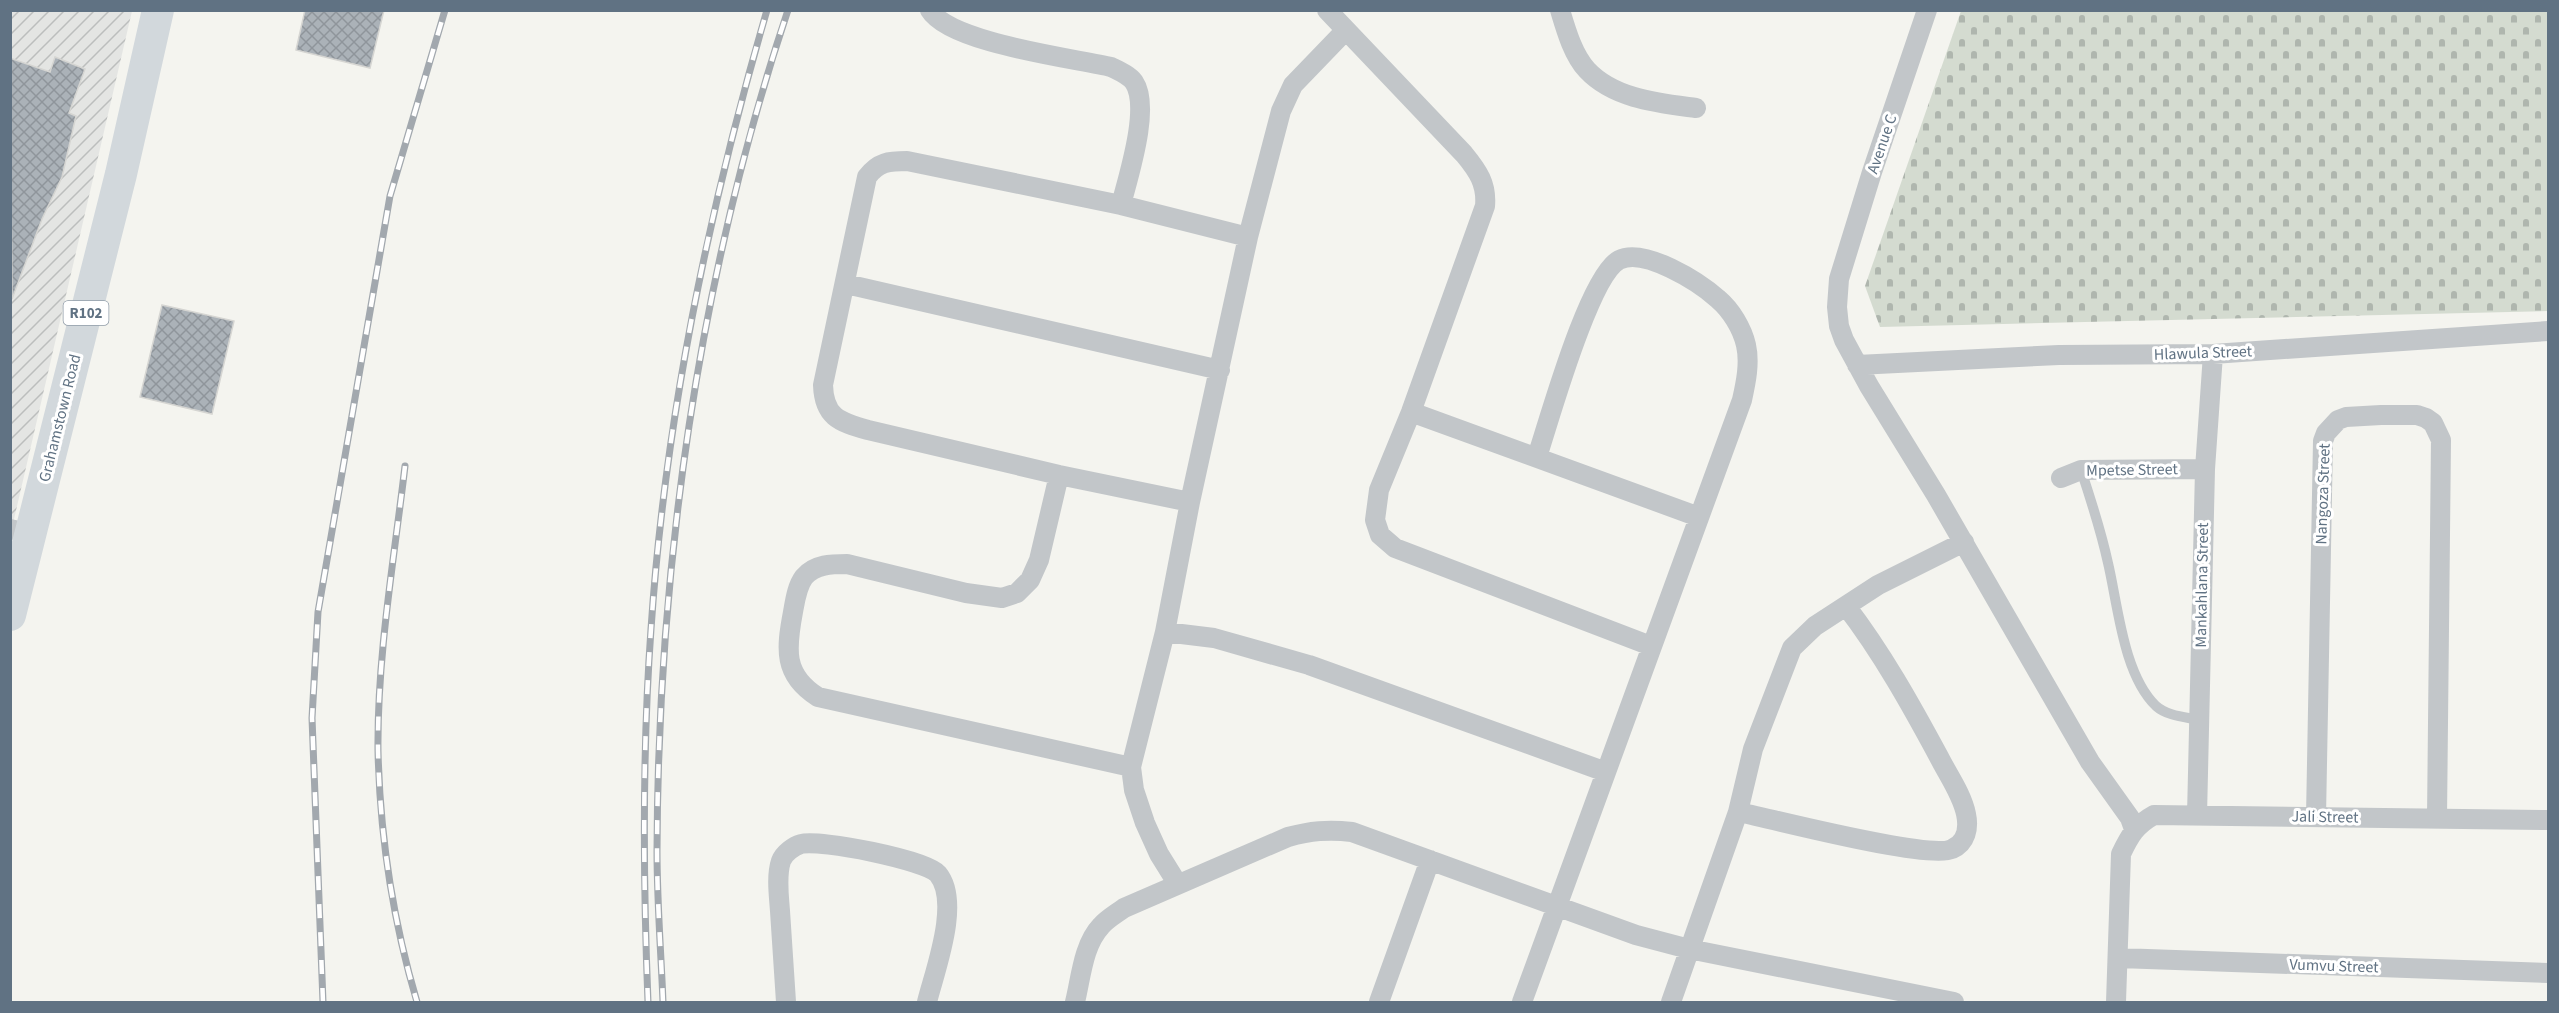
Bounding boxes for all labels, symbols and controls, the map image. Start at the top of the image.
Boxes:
street label: Avenue C [1862,111,1902,177]
road number: R102 [64,301,109,325]
street label: Hlawula Street [2154,340,2253,366]
street label: Grahamstown Road [33,352,87,484]
street label: Nangoza Street [2310,442,2336,545]
street label: Mpetse Street [2086,458,2179,482]
street label: Mankahlana Street [2190,522,2214,648]
street label: Jali Street [2291,805,2359,829]
street label: Vumvu Street [2289,953,2380,979]

